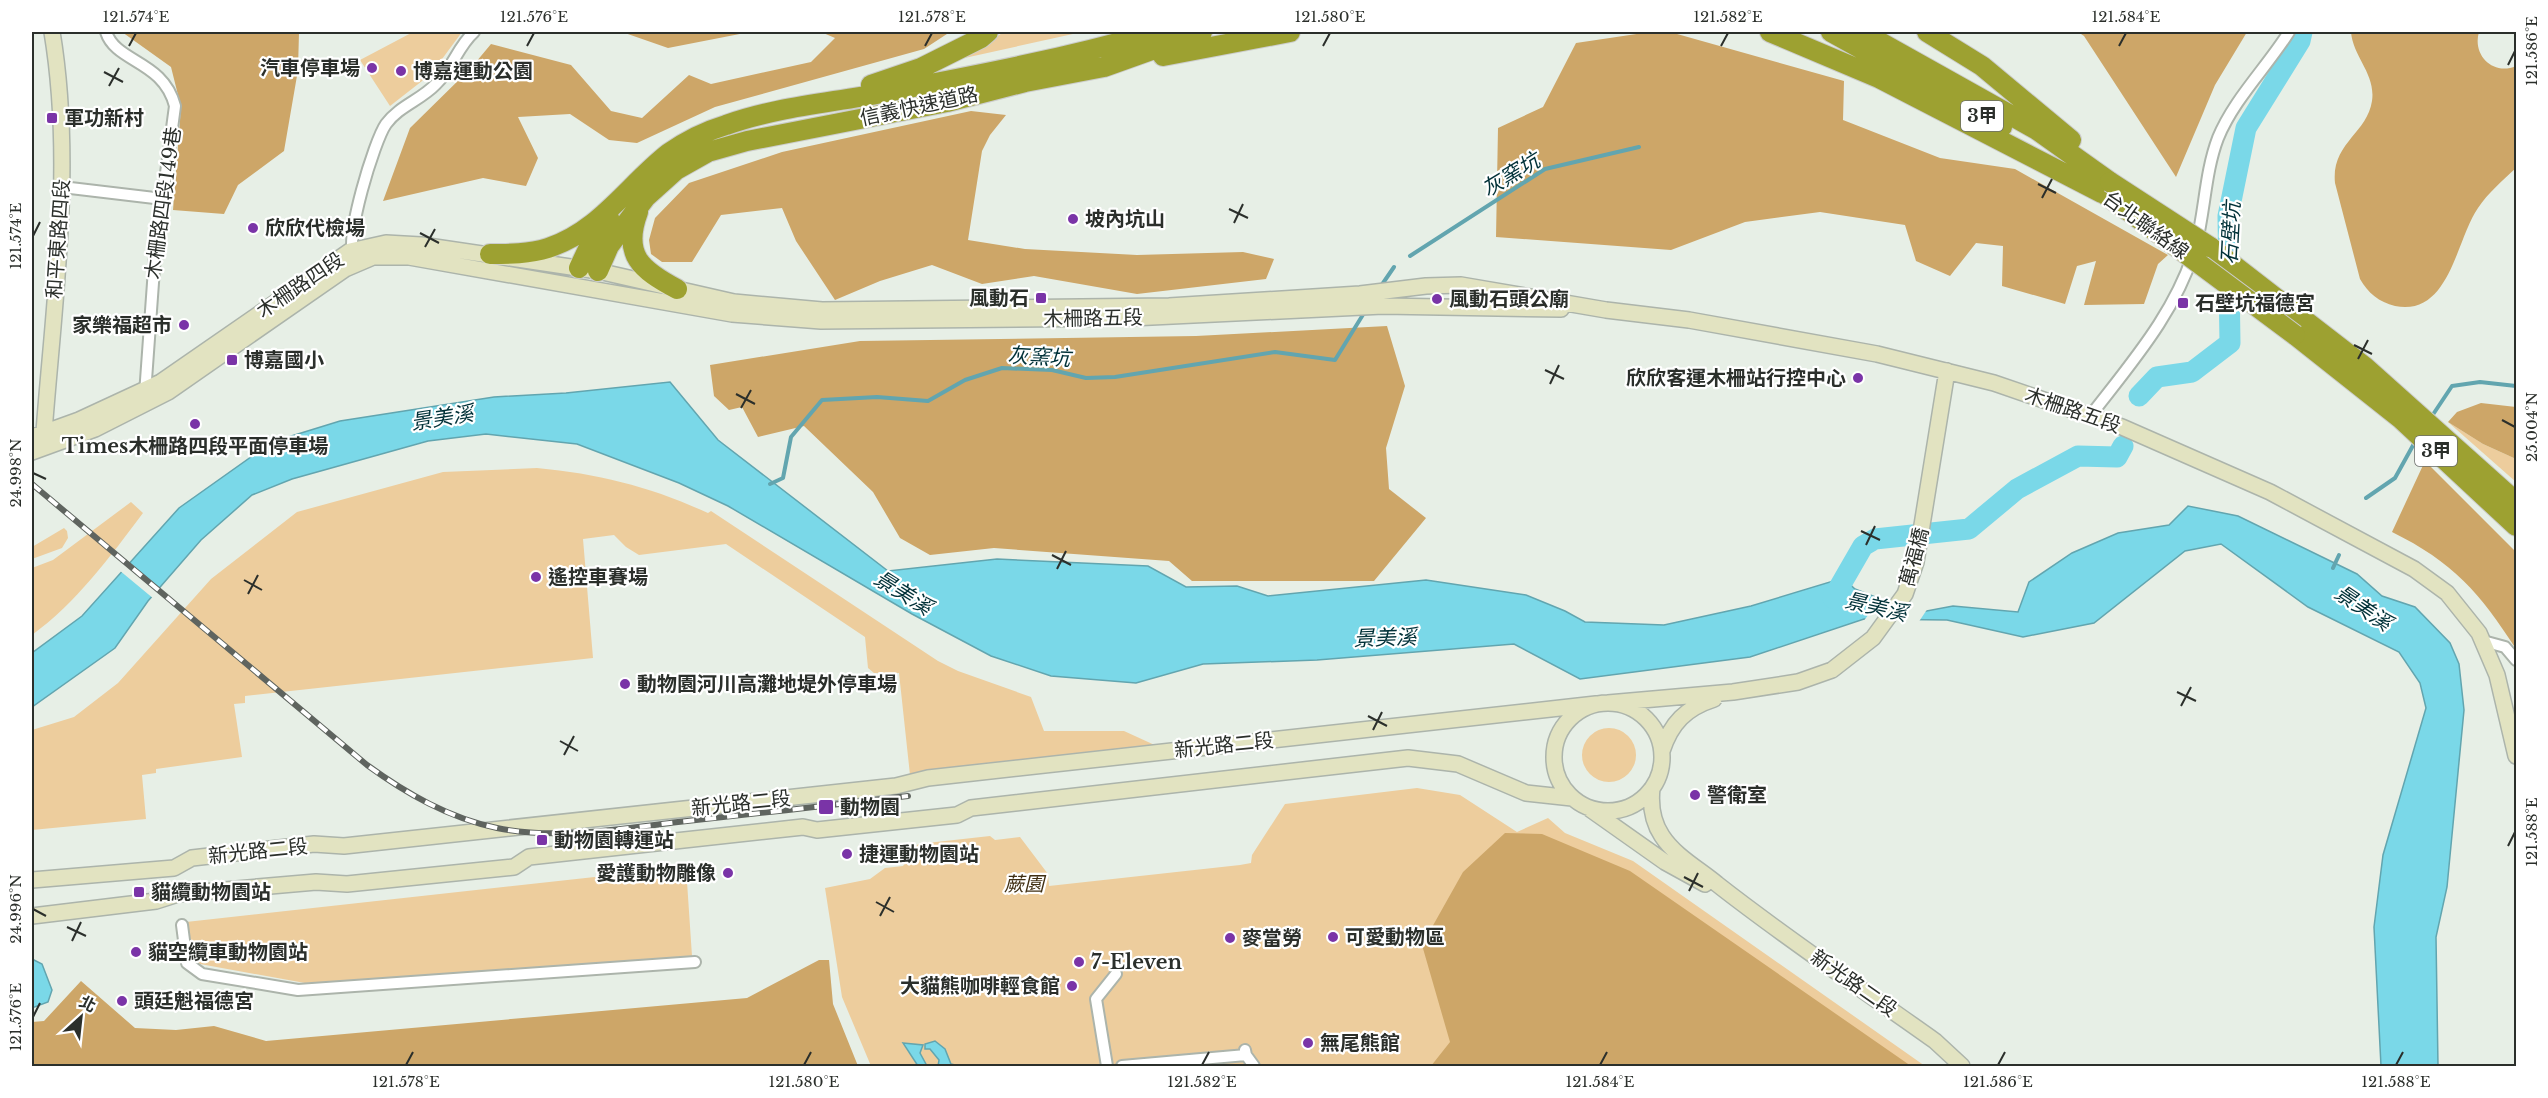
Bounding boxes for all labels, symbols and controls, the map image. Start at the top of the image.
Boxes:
text: 121.574°E [103,7,170,26]
text: 121.576°E [500,7,568,26]
text: 121.578°E [898,7,966,26]
text: 121.580°E [1295,7,1366,26]
text: 121.582°E [1693,7,1763,26]
text: 121.584°E [2092,7,2161,26]
text: 121.586°E [2522,16,2541,86]
place label: 汽車停車場 [260,56,360,80]
place label: 博嘉運動公園 [413,59,533,83]
marker: 汽車停車場 [365,61,379,75]
marker: 博嘉運動公園 [394,64,408,78]
street label: 信義快速道路 [858,82,980,130]
road number: 3甲 [1961,101,2003,131]
place label: 軍功新村 [64,106,144,130]
marker: 軍功新村 [45,111,59,125]
street label: 木柵路四段149巷 [140,125,186,281]
water label: 灰窯坑 [1477,146,1547,202]
street label: 和平東路四段 [42,178,74,300]
street label: 台北聯絡線 [2098,186,2194,264]
water label: 石壁坑 [2216,198,2246,265]
text: 121.574°E [6,202,25,269]
place label: 坡內坑山 [1085,207,1165,231]
marker: 坡內坑山 [1066,212,1080,226]
place label: 欣欣代檢場 [265,216,365,240]
marker: 欣欣代檢場 [246,221,260,235]
street label: 木柵路四段 [252,247,348,323]
place label: 風動石 [969,286,1029,310]
place label: 風動石頭公廟 [1449,287,1569,311]
marker: 風動石 [1034,291,1048,305]
place label: 石壁坑福德宮 [2195,291,2315,315]
marker: 風動石頭公廟 [1430,292,1444,306]
marker: 石壁坑福德宮 [2176,296,2190,310]
street label: 木柵路五段 [1043,305,1143,331]
place label: 家樂福超市 [72,313,172,337]
marker: 家樂福超市 [177,318,191,332]
water label: 灰窯坑 [1007,342,1074,372]
place label: 博嘉國小 [244,348,324,372]
marker: 博嘉國小 [225,353,239,367]
place label: 欣欣客運木柵站行控中心 [1626,366,1846,390]
marker: 欣欣客運木柵站行控中心 [1851,371,1865,385]
street label: 木柵路五段 [2022,382,2124,438]
text: 25.004°N [2522,392,2541,462]
water label: 景美溪 [409,400,478,436]
marker: Times木柵路四段平面停車場 [188,417,202,431]
place label: Times木柵路四段平面停車場 [62,434,328,458]
road number: 3甲 [2415,436,2457,466]
text: 24.998°N [6,438,25,508]
street label: 萬福橋 [1895,525,1933,589]
place label: 遙控車賽場 [548,565,648,589]
water label: 景美溪 [869,565,939,622]
marker: 遙控車賽場 [529,570,543,584]
water label: 景美溪 [2330,580,2399,638]
water label: 景美溪 [1842,587,1913,627]
water label: 景美溪 [1353,624,1420,652]
place label: 動物園河川高灘地堤外停車場 [637,672,897,696]
marker: 動物園河川高灘地堤外停車場 [618,677,632,691]
street label: 新光路二段 [1173,728,1275,762]
place label: 警衛室 [1707,783,1767,807]
street label: 新光路二段 [690,786,792,820]
marker: 警衛室 [1688,788,1702,802]
place label: 動物園 [840,795,900,819]
text: 121.588°E [2522,797,2541,867]
marker: 動物園 [817,798,835,816]
place label: 動物園轉運站 [554,828,674,852]
marker: 動物園轉運站 [535,833,549,847]
street label: 新光路二段 [207,834,309,868]
place label: 捷運動物園站 [859,842,979,866]
marker: 捷運動物園站 [840,847,854,861]
place label: 愛護動物雕像 [596,861,716,885]
marker: 愛護動物雕像 [721,866,735,880]
park label: 蕨園 [1004,872,1047,896]
text: 24.996°N [6,874,25,944]
place label: 貓纜動物園站 [151,880,271,904]
marker: 貓纜動物園站 [132,885,146,899]
place label: 可愛動物區 [1345,925,1445,949]
place label: 麥當勞 [1242,926,1302,950]
marker: 可愛動物區 [1326,930,1340,944]
marker: 麥當勞 [1223,931,1237,945]
place label: 貓空纜車動物園站 [148,940,308,964]
street label: 新光路二段 [1806,944,1902,1022]
marker: 貓空纜車動物園站 [129,945,143,959]
place label: 7-Eleven [1091,950,1182,974]
marker: 7-Eleven [1072,955,1086,969]
place label: 大貓熊咖啡輕食館 [900,974,1060,998]
marker: 大貓熊咖啡輕食館 [1065,979,1079,993]
text: 121.576°E [6,983,25,1051]
north arrow [51,987,111,1047]
place label: 頭廷魁福德宮 [134,989,254,1013]
text: 北 [76,991,99,1016]
marker: 頭廷魁福德宮 [115,994,129,1008]
place label: 無尾熊館 [1320,1031,1400,1055]
marker: 無尾熊館 [1301,1036,1315,1050]
text: 121.578°E [372,1072,440,1091]
text: 121.580°E [769,1072,840,1091]
text: 121.582°E [1167,1072,1237,1091]
text: 121.584°E [1566,1072,1635,1091]
text: 121.586°E [1963,1072,2033,1091]
text: 121.588°E [2361,1072,2431,1091]

